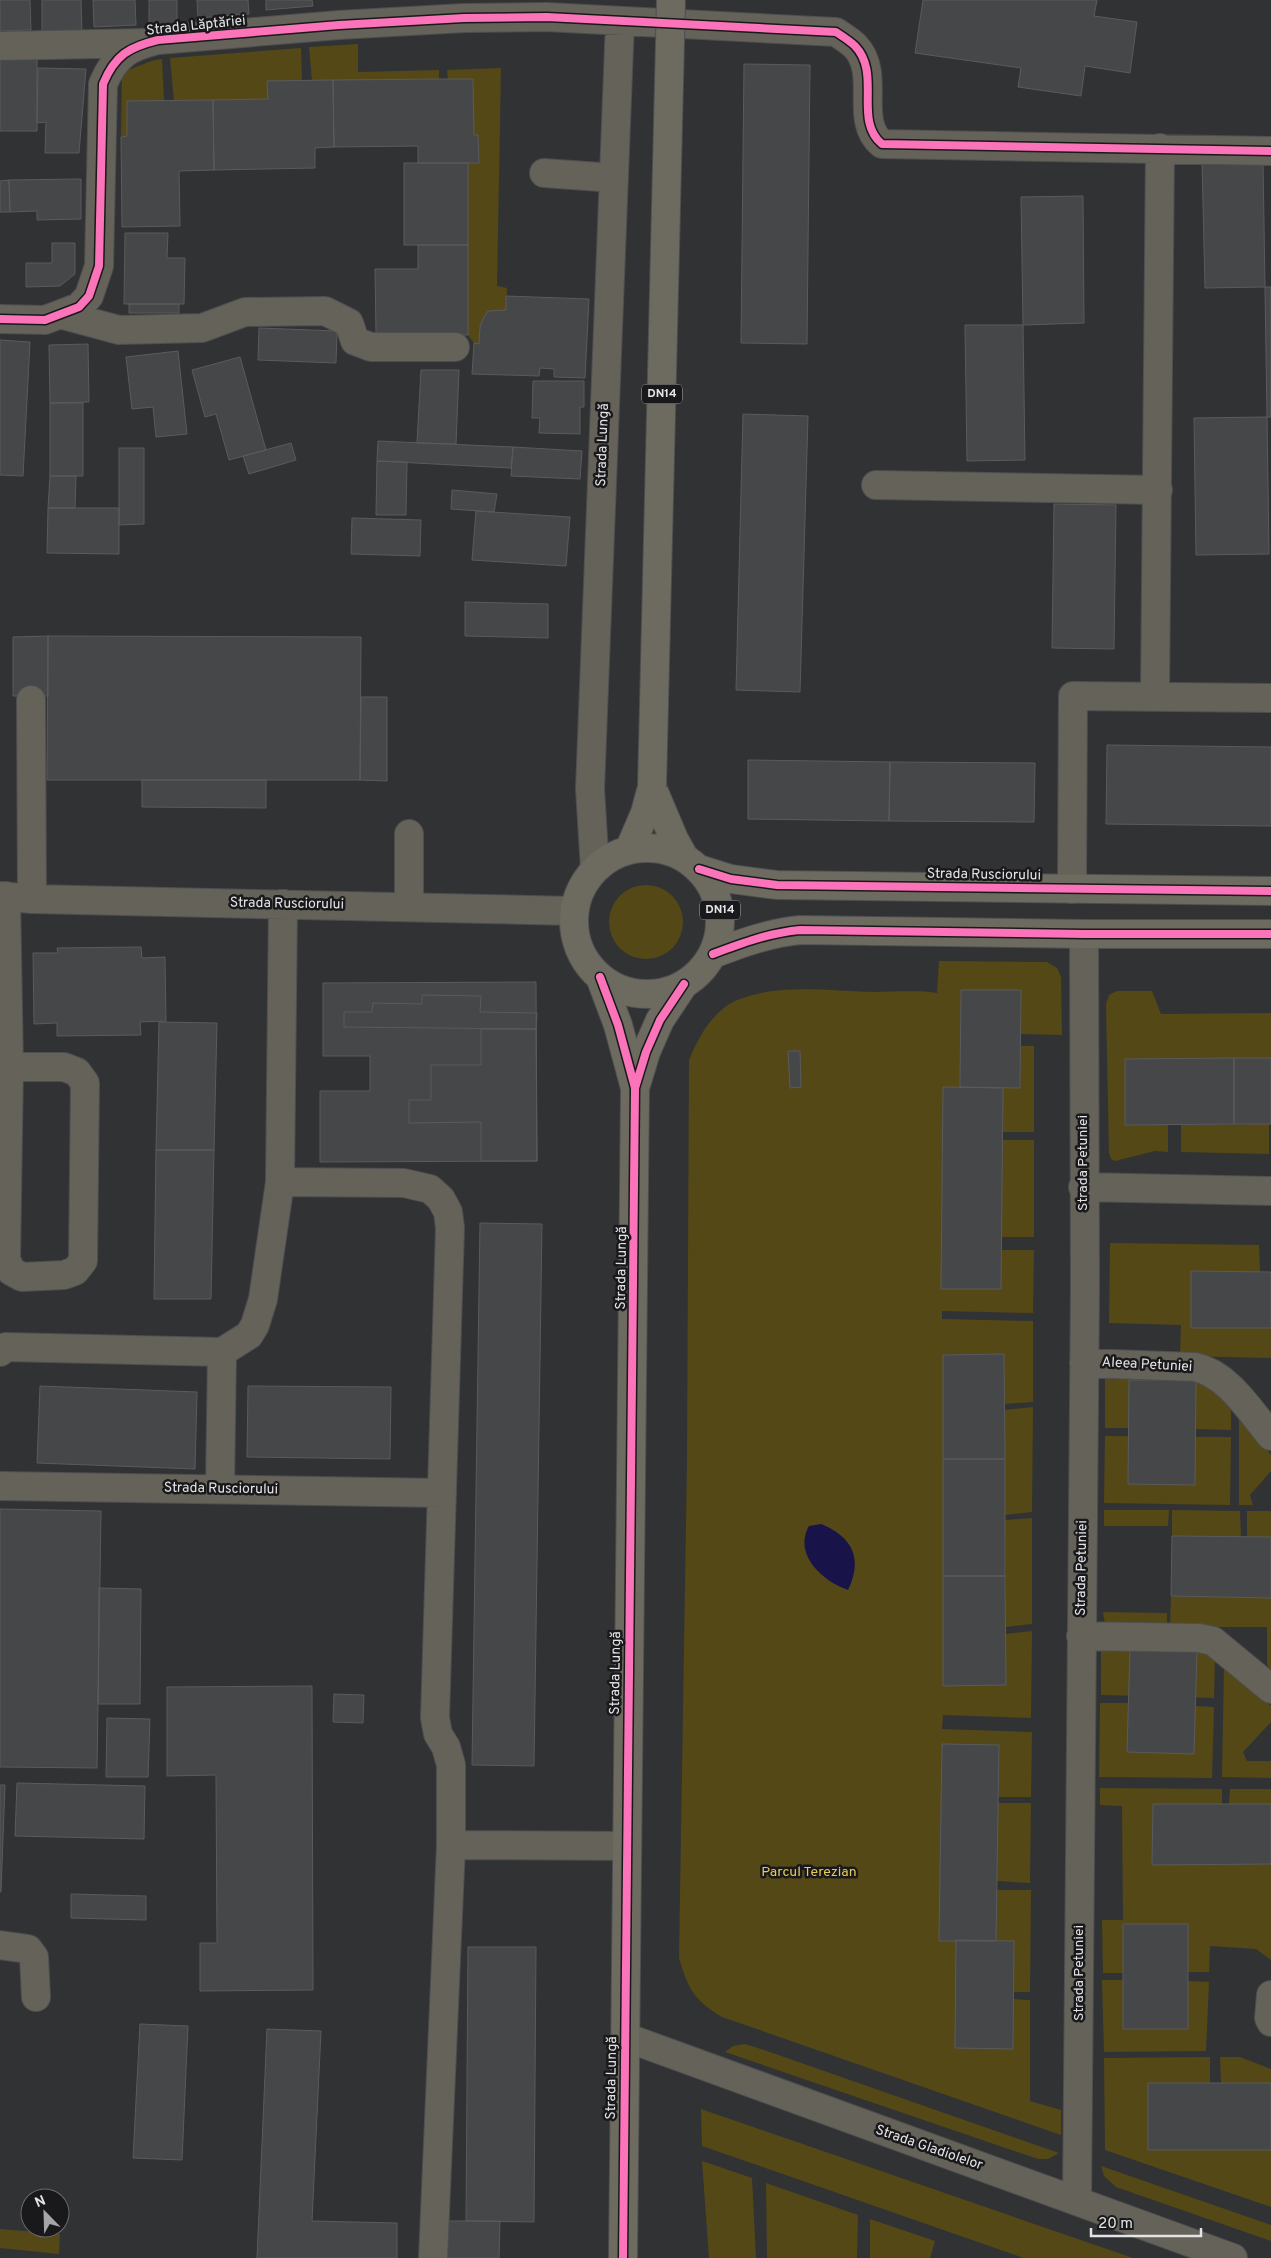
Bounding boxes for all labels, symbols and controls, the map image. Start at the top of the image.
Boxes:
street label: Strada Lăptăriei [146,12,246,40]
road number: DN14 [642,384,682,404]
street label: Strada Lungă [593,403,613,487]
street label: Strada Rusciorului [927,866,1041,884]
street label: Strada Rusciorului [230,895,344,913]
road number: DN14 [700,900,740,920]
street label: Strada Petuniei [1075,1115,1092,1211]
street label: Strada Lungă [613,1226,631,1310]
street label: Aleea Petuniei [1101,1354,1193,1376]
street label: Strada Rusciorului [164,1480,278,1498]
street label: Strada Petuniei [1073,1520,1091,1616]
street label: Strada Lungă [607,1631,625,1715]
park label: Parcul Terezian [761,1864,857,1881]
street label: Strada Petuniei [1071,1925,1088,2021]
street label: Strada Lungă [603,2036,621,2120]
street label: Strada Gladiolelor [873,2122,985,2175]
north arrow [20,2188,70,2238]
text: N [33,2193,48,2212]
scale bar [1091,2206,1201,2238]
text: 20 m [1098,2215,1133,2234]

